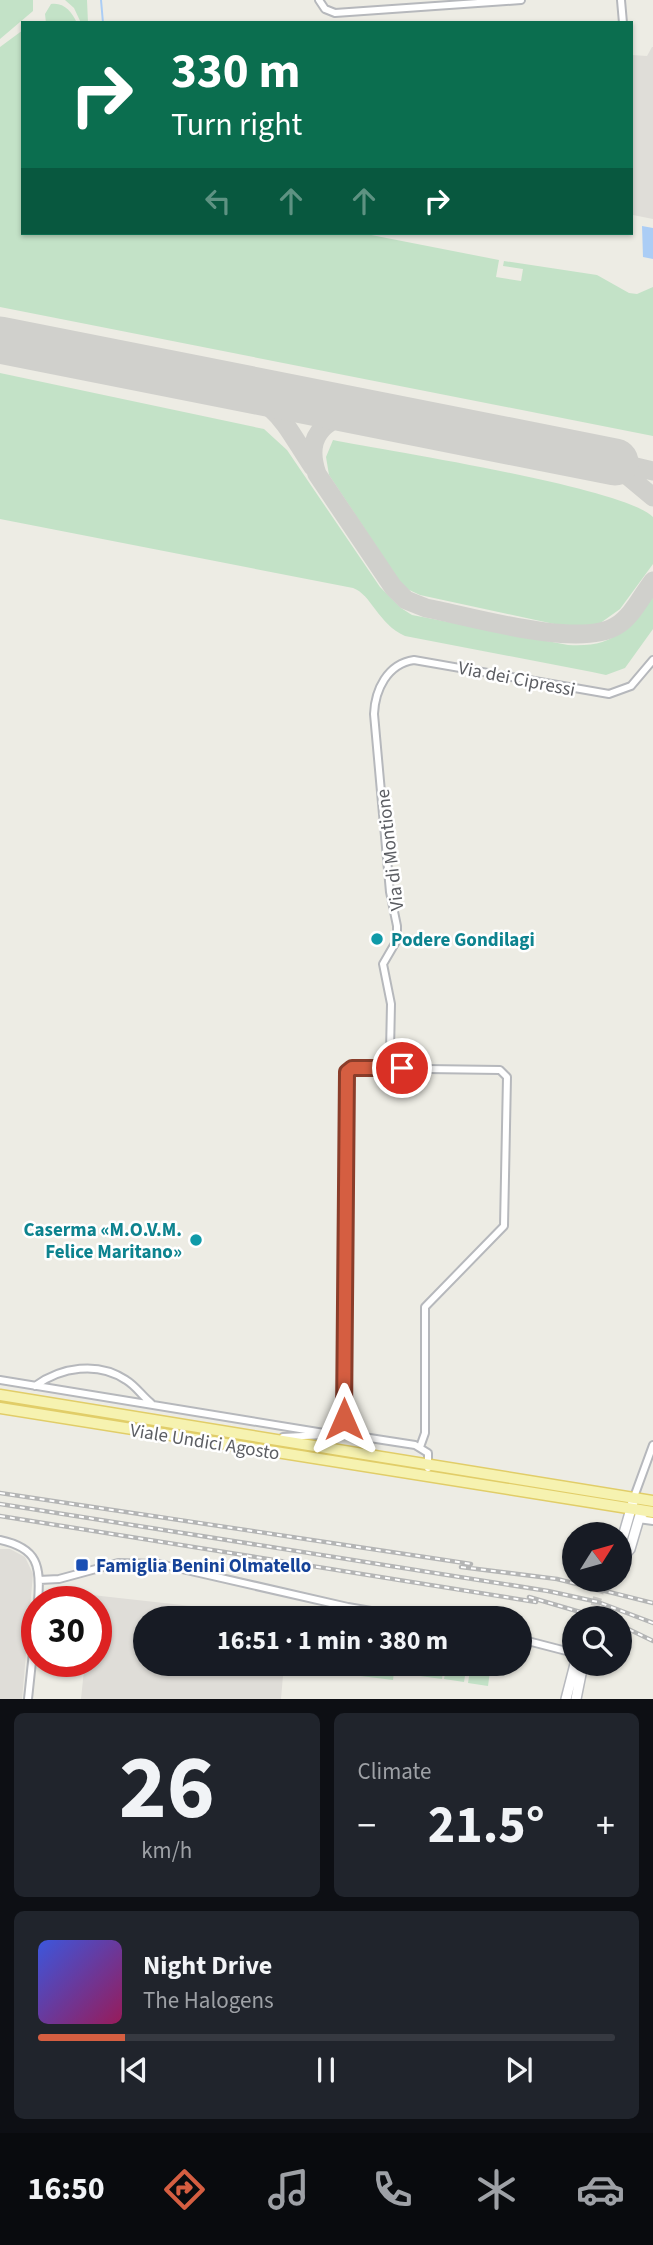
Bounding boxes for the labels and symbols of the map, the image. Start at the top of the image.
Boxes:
street label: Via dei Cipressi [456,655,578,704]
street label: Via di Montione [370,787,411,912]
place label: Podere Gondilagi [391,927,535,954]
marker: Podere Gondilagi [369,931,385,947]
pin [372,1038,432,1098]
place label: Caserma «M.O.V.M. Felice Maritano» [23,1217,182,1266]
marker: Caserma «M.O.V.M. Felice Maritano» [188,1232,204,1248]
position arrow [307,1382,381,1456]
street label: Viale Undici Agosto [128,1417,281,1468]
north arrow [562,1522,632,1592]
place label: Famiglia Benini Olmatello [96,1553,311,1580]
marker: Famiglia Benini Olmatello [74,1557,90,1573]
speed limit sign: 30 [21,1586,112,1677]

